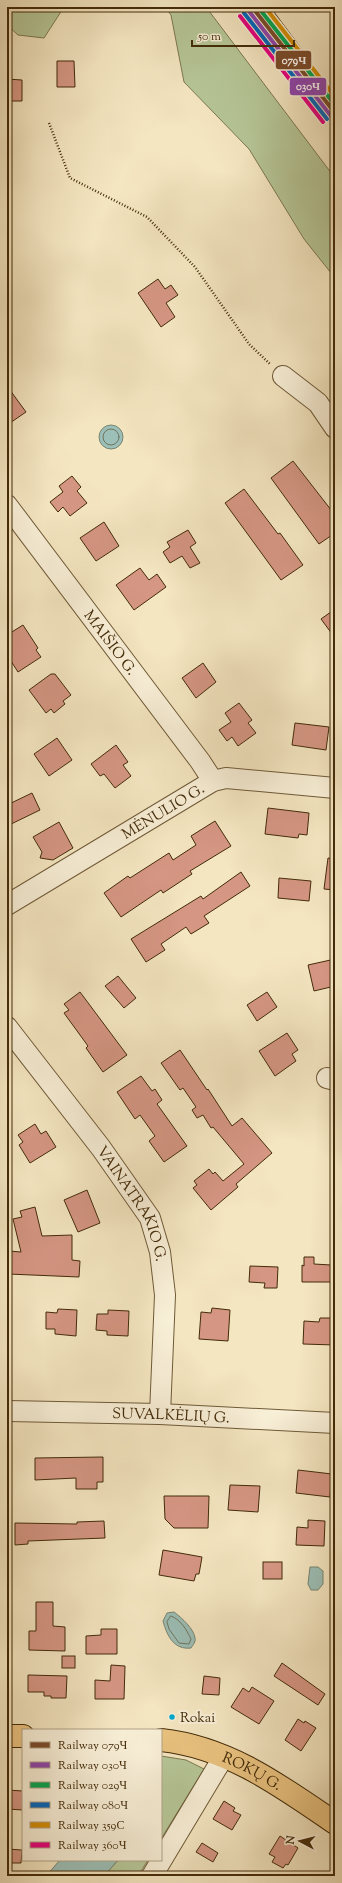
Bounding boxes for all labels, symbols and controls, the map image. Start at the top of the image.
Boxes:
scale bar [192,22,294,48]
text: 50 m [197,28,221,46]
line badge: 079Ч [275,50,312,70]
text: 079Ч [282,53,306,69]
line badge: 030Ч [289,77,327,96]
text: 030Ч [296,79,320,95]
street label: MAIŠIO G. [78,606,141,680]
street label: MĖNULIO G. [118,779,209,845]
street label: VAINATRAKIO G. [91,1142,170,1263]
street label: SUVALKĖLIŲ G. [112,1404,230,1430]
place label: Rokai [180,1709,215,1729]
marker: Rokai [167,1712,177,1722]
legend [22,1729,162,1861]
text: Railway 079Ч [58,1737,128,1755]
street label: ROKŲ G. [218,1748,285,1797]
text: Railway 030Ч [58,1757,127,1775]
text: Railway 029Ч [58,1777,127,1795]
text: Railway 080Ч [58,1797,128,1815]
text: Railway 359С [58,1817,124,1835]
north arrow [280,1821,320,1861]
text: N [282,1834,300,1846]
text: Railway 360Ч [58,1837,127,1855]

